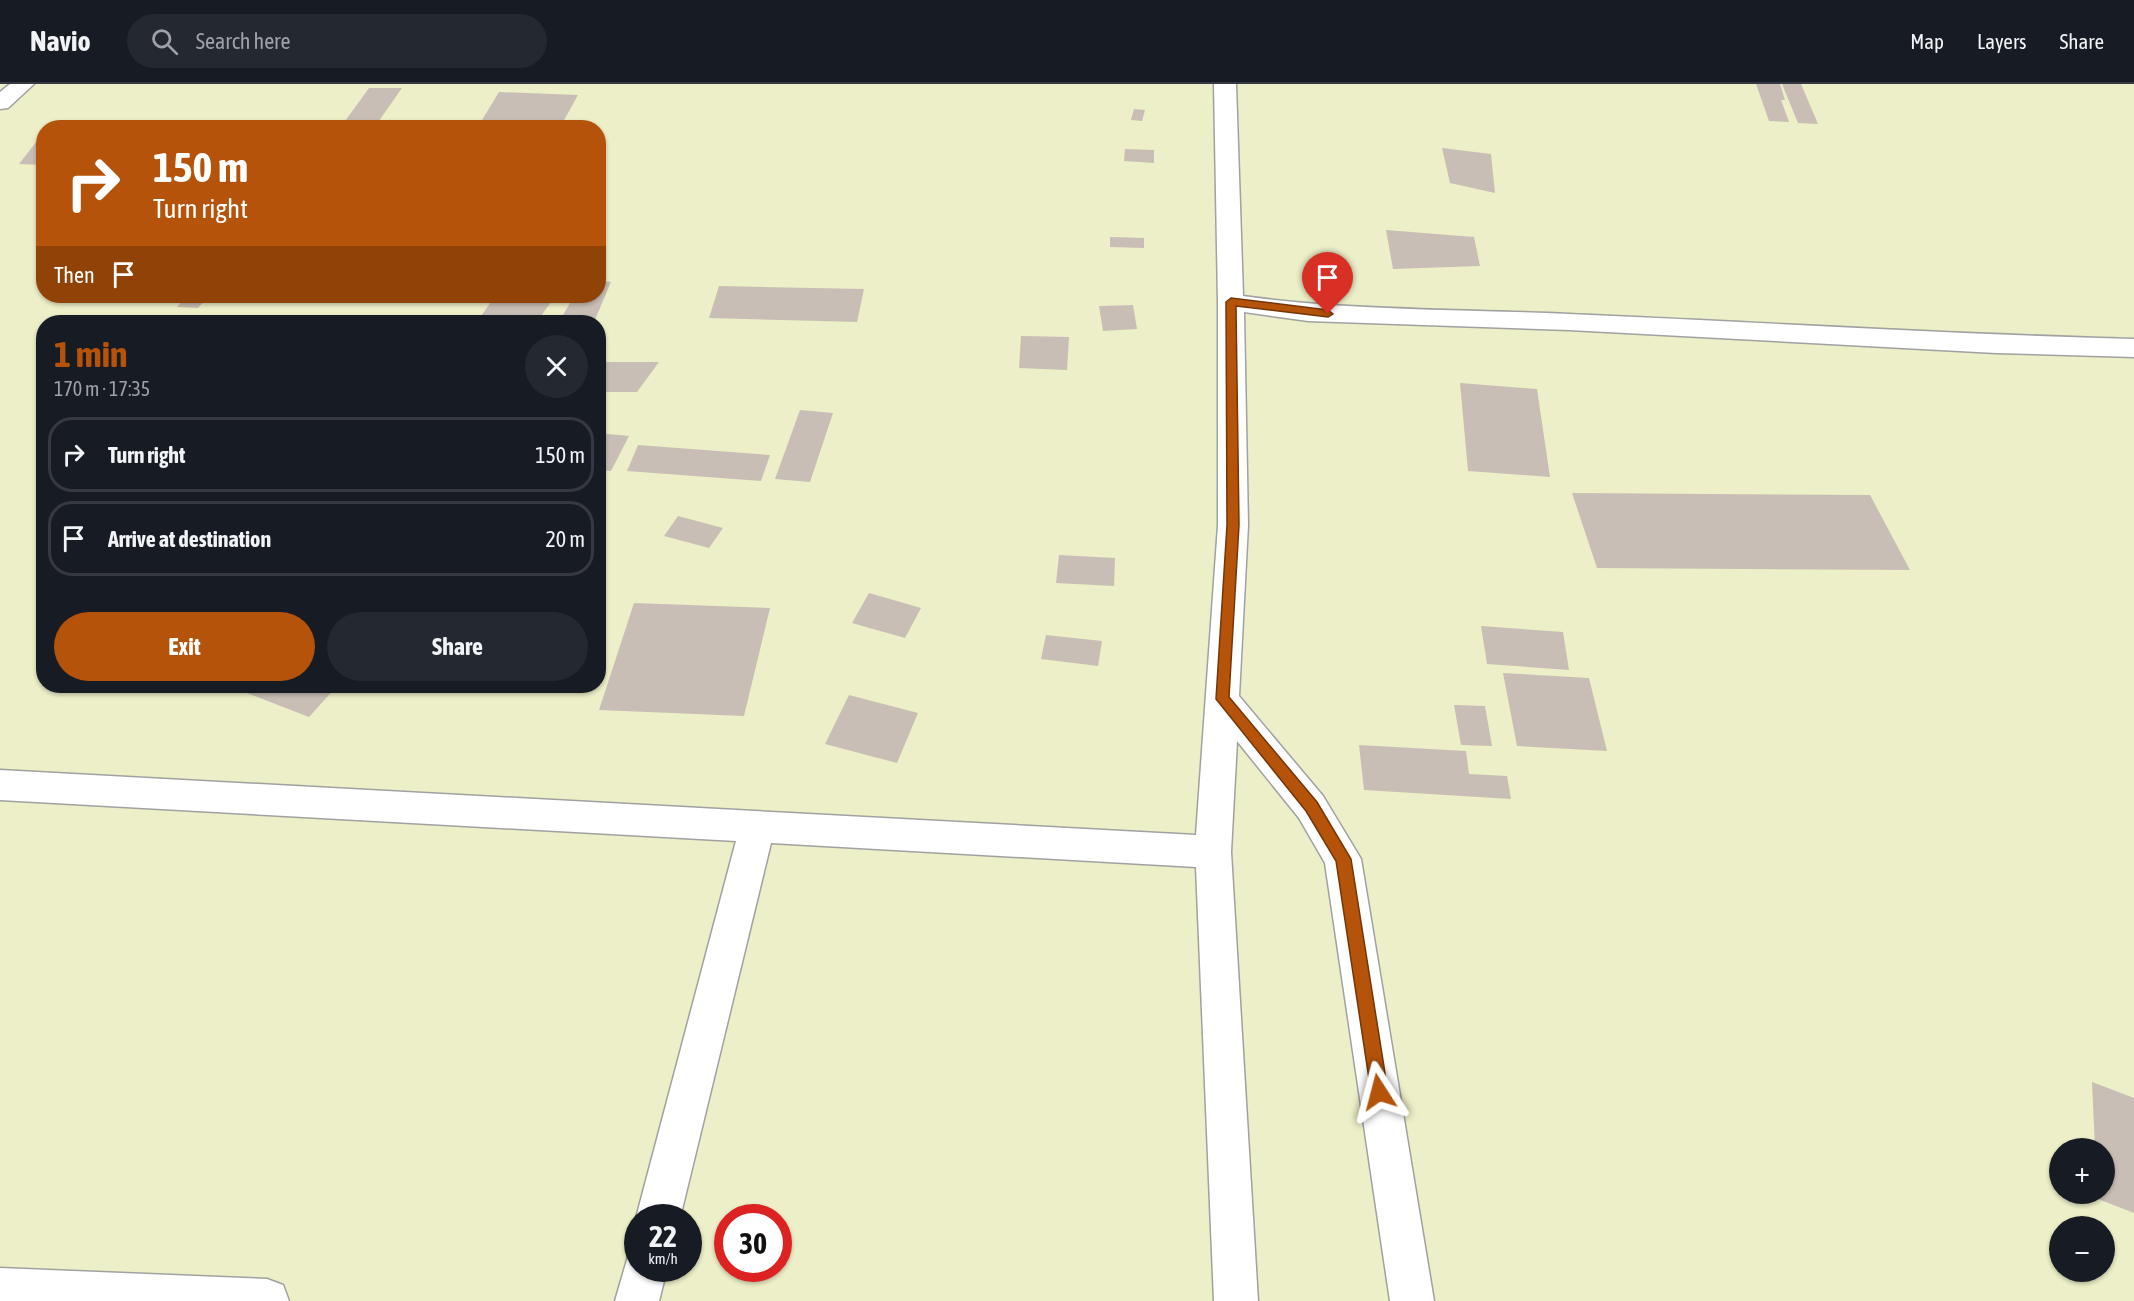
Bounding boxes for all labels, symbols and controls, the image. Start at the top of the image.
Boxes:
search box [127,14,547,68]
text: Navio [30,25,91,57]
icon: search [148,25,181,58]
text: Search here [196,28,291,54]
text: Map [1910,29,1944,53]
text: Layers [1977,29,2027,53]
text: Share [2060,29,2104,53]
text: 150 m [153,143,248,191]
icon: right [54,144,132,222]
text: Turn right [153,193,248,224]
pin [1302,252,1353,314]
icon: arrive [107,258,140,291]
icon: arrive [1311,261,1344,294]
text: Then [54,262,95,288]
text: 1 min [54,333,128,375]
button: close [525,335,588,398]
text: 170 m · 17:35 [54,377,150,400]
icon: right [57,438,90,471]
text: Turn right [108,442,185,468]
text: 150 m [535,442,585,468]
icon: arrive [57,522,90,555]
text: Arrive at destination [108,526,271,552]
text: 20 m [545,526,585,552]
button: Exit [54,612,315,681]
button: Share [327,612,588,681]
position arrow [1347,1060,1411,1124]
map controls [2049,1138,2115,1282]
button: + [2049,1138,2115,1204]
speed limit sign: 30 [714,1204,792,1282]
button: − [2049,1216,2115,1282]
text: 22 [649,1219,677,1253]
text: km/h [648,1250,678,1267]

